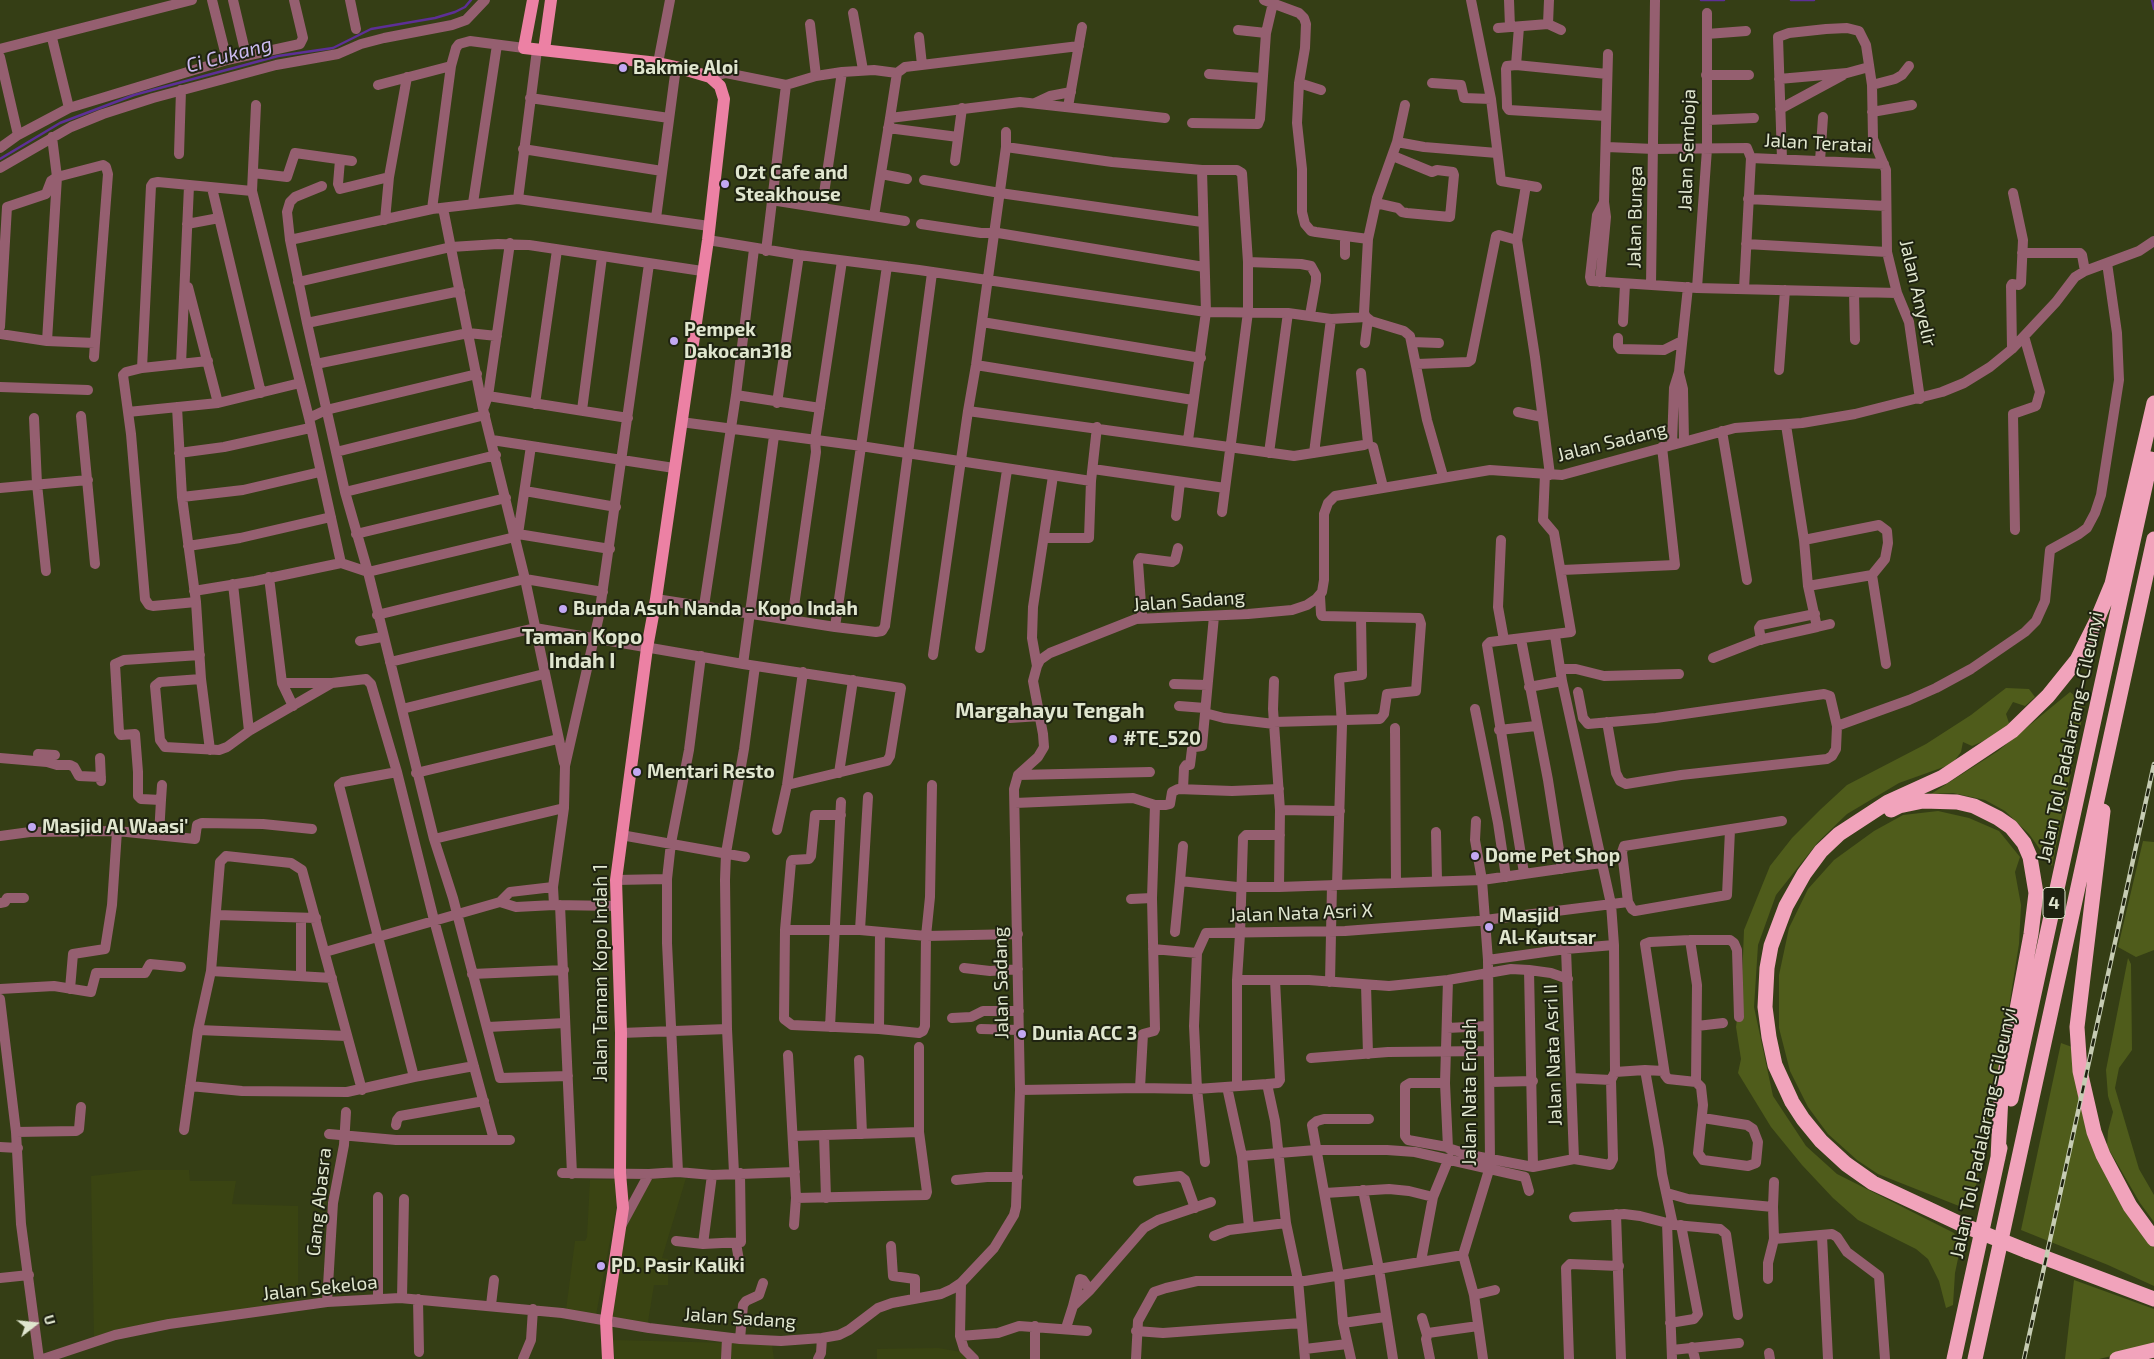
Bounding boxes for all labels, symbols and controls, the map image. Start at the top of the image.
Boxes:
water label: Ci Cukang [183,32,275,78]
place label: Bakmie Aloi [633,57,739,79]
marker: Bakmie Aloi [617,62,629,74]
street label: Jalan Semboja [1673,88,1701,212]
street label: Jalan Teratai [1764,129,1872,157]
place label: Ozt Cafe and Steakhouse [735,162,848,206]
street label: Jalan Bunga [1623,165,1647,269]
marker: Ozt Cafe and Steakhouse [719,178,731,190]
street label: Jalan Anyelir [1895,237,1941,349]
place label: Pempek Dakocan318 [684,319,792,363]
marker: Pempek Dakocan318 [668,335,680,347]
street label: Jalan Sadang [1555,417,1669,467]
street label: Jalan Sadang [1132,586,1246,616]
place label: Bunda Asuh Nanda - Kopo Indah [573,598,858,620]
marker: Bunda Asuh Nanda - Kopo Indah [557,603,569,615]
street label: Jalan Tol Padalarang–Cileunyi [2032,610,2108,864]
district label: Taman Kopo Indah I [522,624,642,674]
district label: Margahayu Tengah [955,698,1145,724]
place label: #TE_520 [1123,728,1201,750]
marker: #TE_520 [1107,733,1119,745]
place label: Mentari Resto [647,761,775,783]
marker: Mentari Resto [631,766,643,778]
place label: Masjid Al Waasi' [42,816,188,838]
marker: Masjid Al Waasi' [26,821,38,833]
place label: Dome Pet Shop [1485,845,1620,867]
marker: Dome Pet Shop [1469,850,1481,862]
street label: Jalan Taman Kopo Indah 1 [590,864,612,1082]
road number: 4 [2043,888,2065,918]
street label: Jalan Nata Asri X [1229,899,1373,927]
place label: Masjid Al-Kautsar [1499,905,1596,949]
marker: Masjid Al-Kautsar [1483,921,1495,933]
street label: Jalan Sadang [989,927,1013,1039]
street label: Jalan Nata Asri II [1539,984,1567,1126]
street label: Jalan Tol Padalarang–Cileunyi [1945,1006,2021,1260]
street label: Jalan Nata Endah [1459,1018,1481,1166]
place label: Dunia ACC 3 [1032,1023,1137,1045]
marker: Dunia ACC 3 [1016,1028,1028,1040]
street label: Gang Abasra [302,1147,336,1257]
place label: PD. Pasir Kaliki [611,1255,745,1277]
marker: PD. Pasir Kaliki [595,1260,607,1272]
street label: Jalan Sekeloa [261,1271,379,1305]
north arrow [10,1299,60,1349]
street label: Jalan Sadang [683,1303,797,1333]
text: U [40,1313,59,1327]

